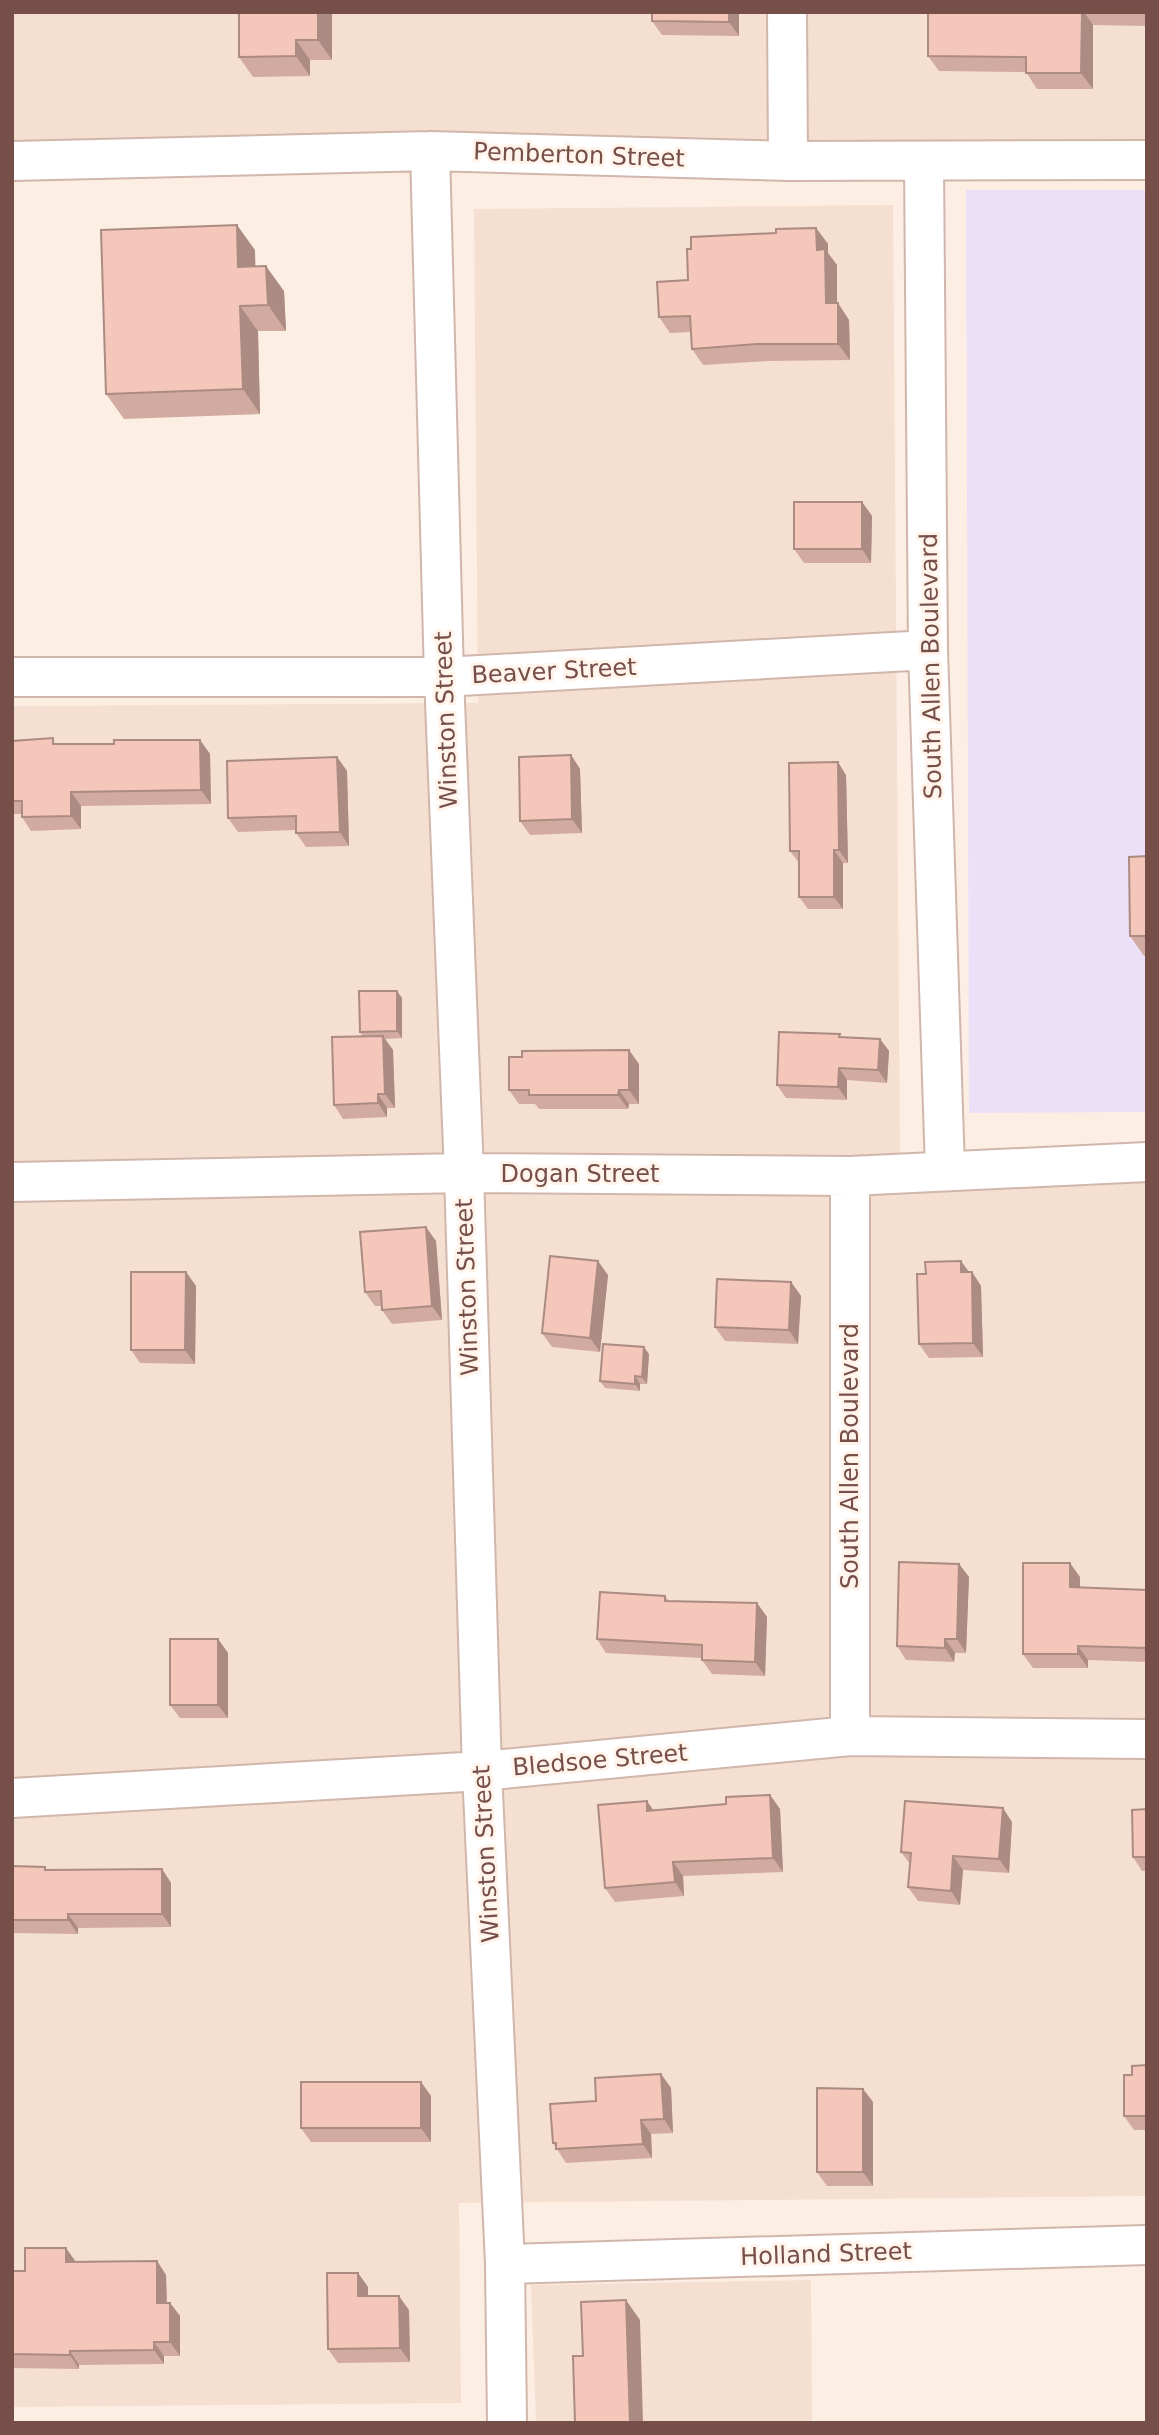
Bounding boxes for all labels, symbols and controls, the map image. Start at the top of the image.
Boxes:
street label: Pemberton Street [473,137,685,173]
street label: South Allen Boulevard [915,533,947,799]
street label: Winston Street [429,631,463,809]
street label: Beaver Street [471,653,637,689]
street label: Dogan Street [501,1160,659,1188]
street label: Winston Street [450,1198,484,1376]
street label: South Allen Boulevard [836,1323,864,1589]
street label: Bledsoe Street [511,1738,689,1782]
street label: Winston Street [467,1765,505,1943]
street label: Holland Street [740,2237,912,2271]

